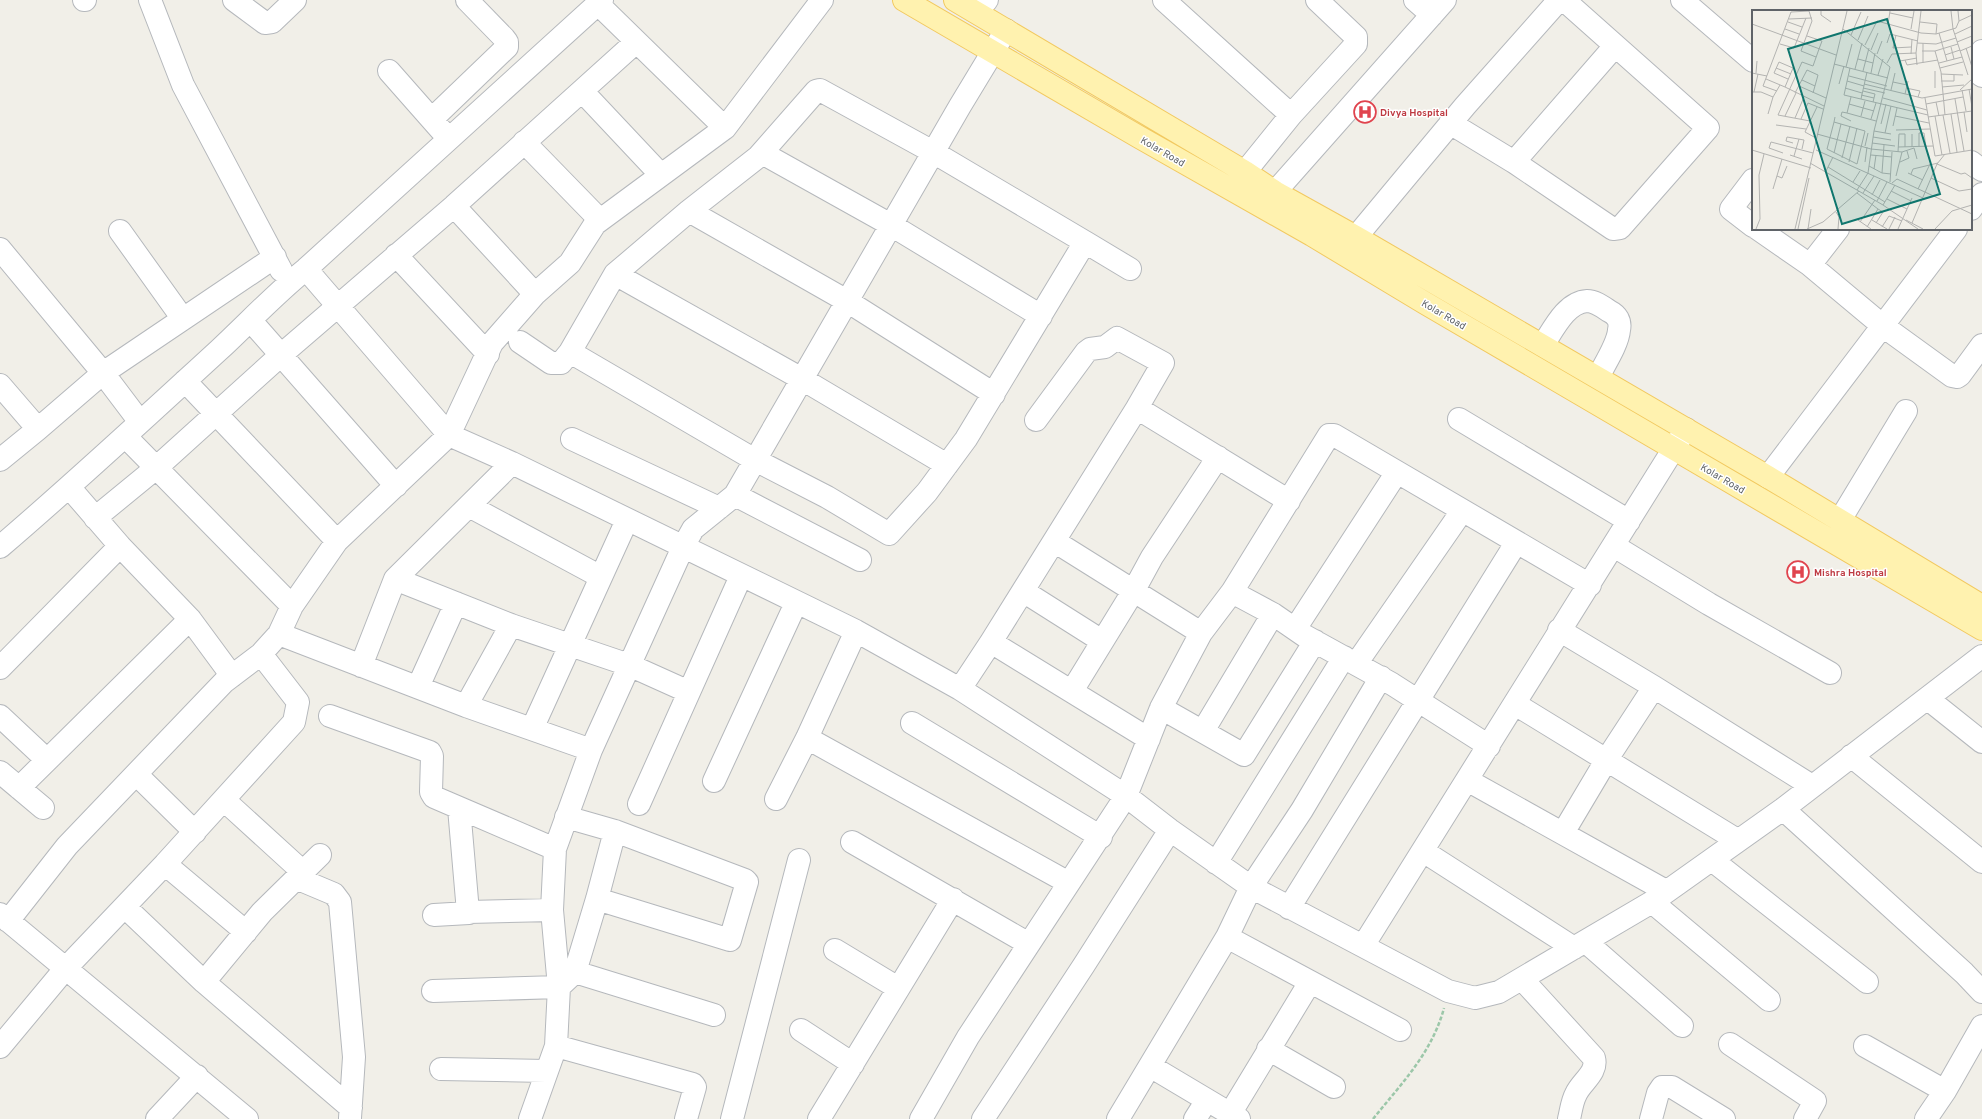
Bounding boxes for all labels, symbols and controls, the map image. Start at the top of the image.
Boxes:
inset map [1752,10,1972,230]
hospital icon: Divya Hospital [1352,99,1378,125]
place label: Divya Hospital [1380,107,1448,120]
street label: Kolar Road [1138,134,1187,170]
street label: Kolar Road [1419,297,1468,333]
street label: Kolar Road [1698,461,1747,497]
hospital icon: Mishra Hospital [1785,559,1811,585]
place label: Mishra Hospital [1814,567,1887,580]

